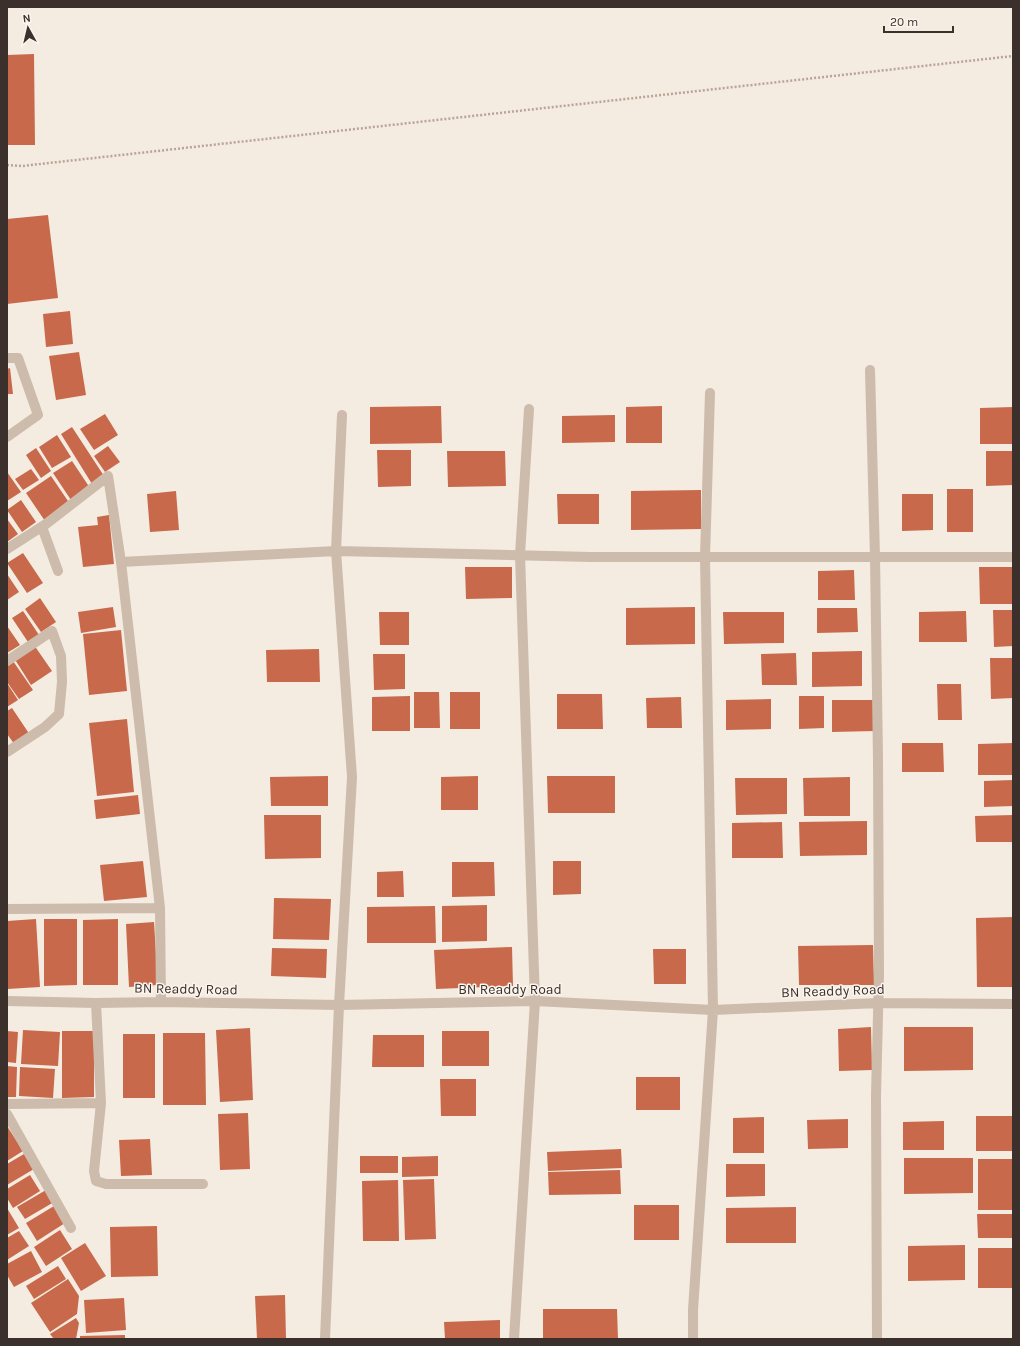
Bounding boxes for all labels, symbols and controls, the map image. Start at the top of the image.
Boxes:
north arrow [8,8,48,48]
scale bar [884,8,953,34]
text: N [22,12,31,26]
text: 20 m [890,15,918,29]
street label: BN Readdy Road [134,980,238,998]
street label: BN Readdy Road [458,981,562,998]
street label: BN Readdy Road [781,981,885,1001]

